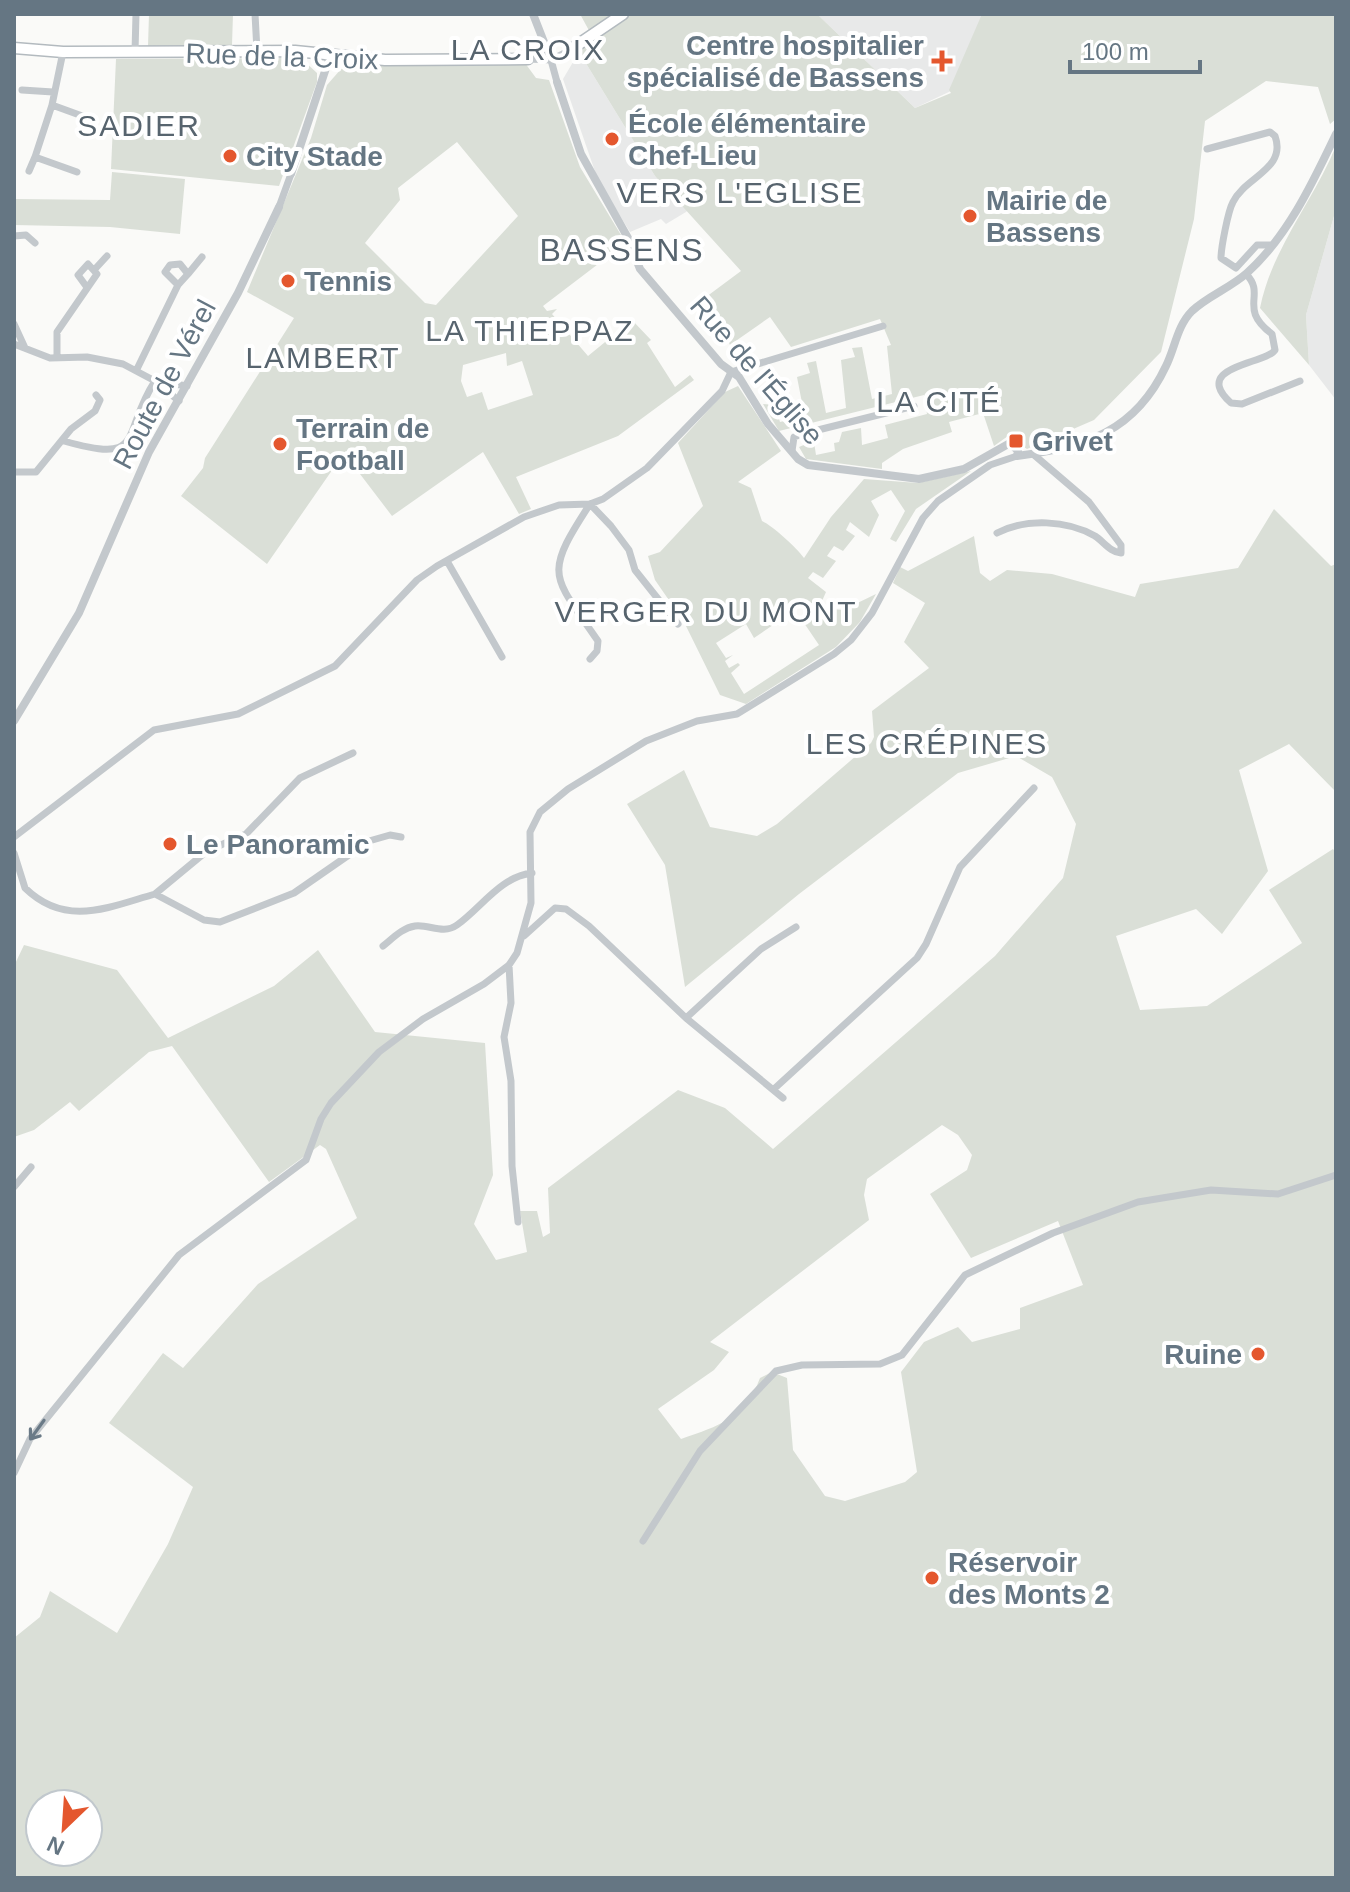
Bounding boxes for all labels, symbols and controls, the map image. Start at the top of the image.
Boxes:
scale bar [1070,24,1200,74]
place label: Centre hospitalier spécialisé de Bassens [627,30,924,93]
district label: LA CROIX [451,33,605,66]
street label: Rue de la Croix [185,38,379,75]
text: 100 m [1082,38,1149,65]
marker: Centre hospitalier spécialisé de Bassens [931,50,953,72]
place label: École élémentaire Chef-Lieu [628,108,866,171]
district label: SADIER [77,109,201,142]
marker: École élémentaire Chef-Lieu [603,130,621,148]
place label: City Stade [246,141,383,172]
marker: City Stade [221,147,239,165]
district label: VERS L'EGLISE [617,176,863,209]
place label: Mairie de Bassens [986,185,1107,248]
marker: Mairie de Bassens [961,207,979,225]
district label: BASSENS [539,232,705,268]
place label: Tennis [304,266,392,297]
marker: Tennis [279,272,297,290]
street label: Rue de l'Église [684,290,829,451]
street label: Route de Vérel [107,294,222,474]
district label: LA THIEPPAZ [425,314,635,347]
district label: LAMBERT [245,341,401,374]
district label: LA CITÉ [876,385,1002,418]
place label: Terrain de Football [296,413,429,476]
place label: Grivet [1032,426,1113,457]
marker: Grivet [1007,432,1025,450]
marker: Terrain de Football [271,435,289,453]
district label: VERGER DU MONT [554,595,858,628]
district label: LES CRÉPINES [806,727,1048,760]
place label: Le Panoramic [186,829,370,860]
marker: Le Panoramic [161,835,179,853]
place label: Ruine [1164,1339,1242,1370]
marker: Ruine [1249,1345,1267,1363]
one-way arrow [29,1419,46,1441]
place label: Réservoir des Monts 2 [948,1547,1110,1610]
marker: Réservoir des Monts 2 [923,1569,941,1587]
north arrow [24,1788,104,1868]
text: N [43,1831,68,1860]

